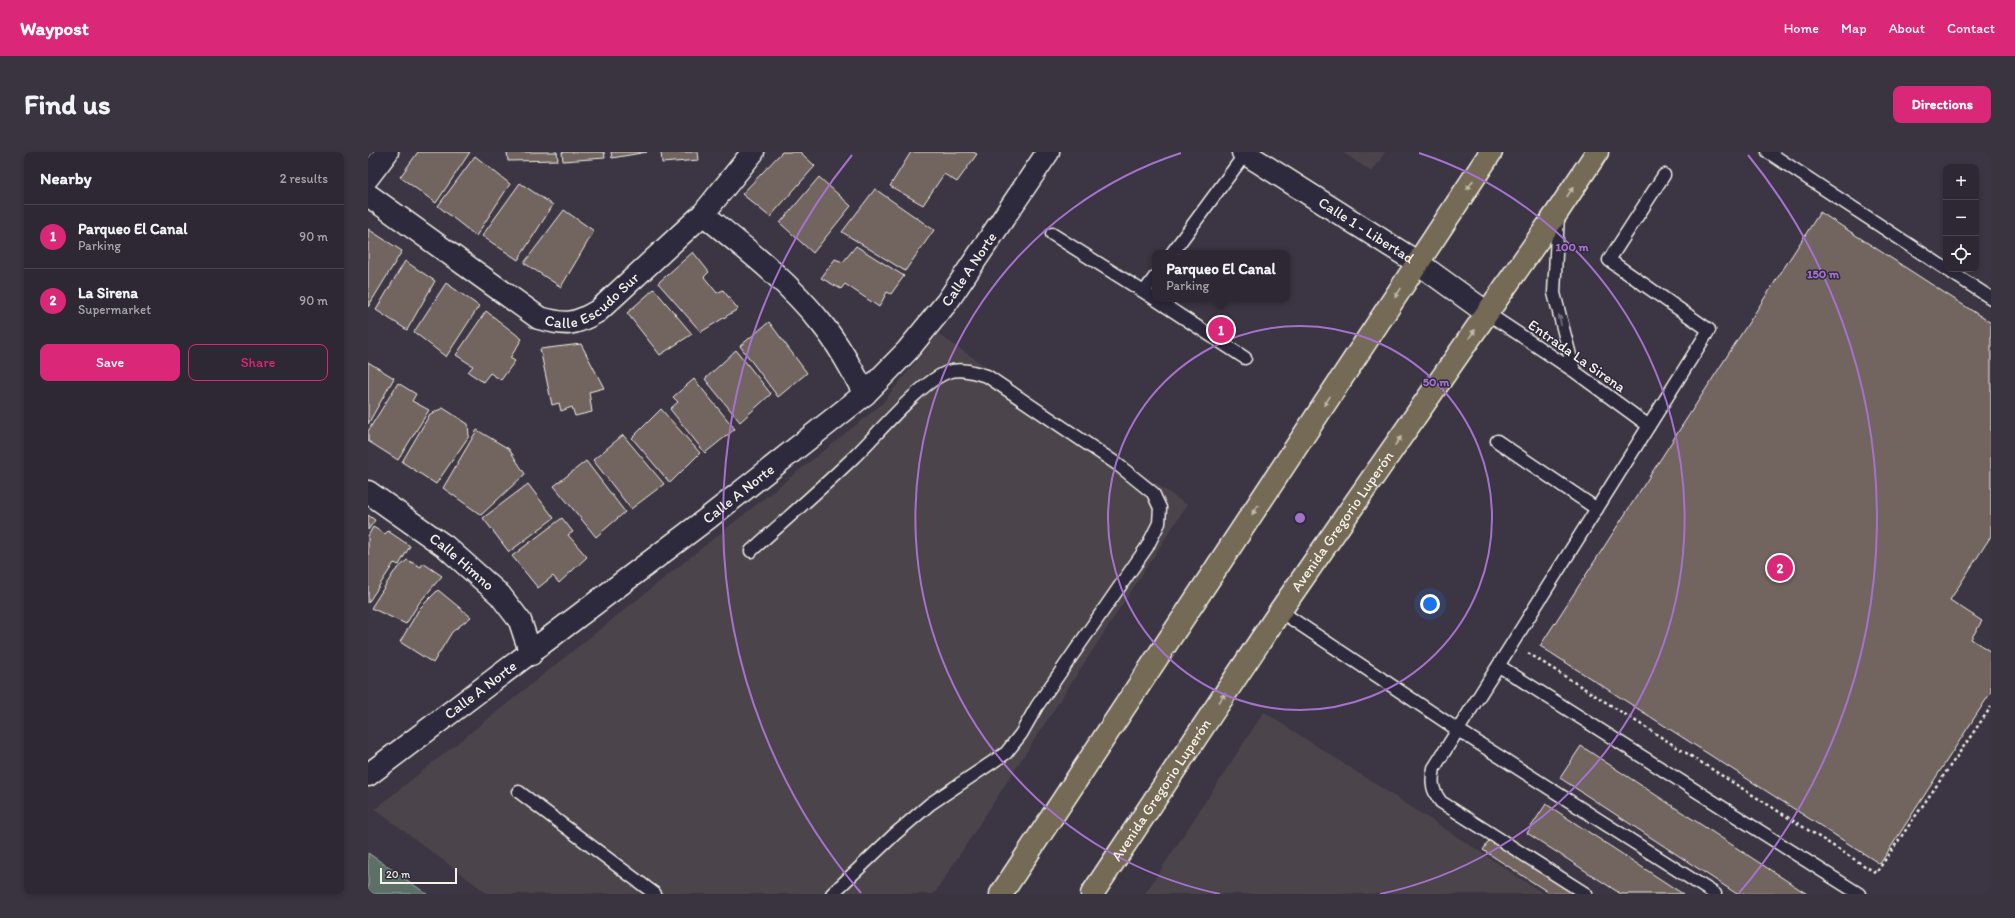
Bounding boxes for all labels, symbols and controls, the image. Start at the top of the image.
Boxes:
text: Waypost [20,17,89,40]
text: Home [1784,20,1819,37]
text: Map [1841,20,1867,37]
text: About [1889,20,1925,37]
text: Contact [1947,20,1995,37]
button: Directions [1893,86,1991,123]
text: Find us [24,87,111,121]
map controls [1943,164,1979,272]
button: + [1943,164,1979,200]
text: Nearby [40,168,92,188]
text: 2 results [280,171,328,186]
one-way arrow [1466,179,1474,190]
one-way arrow [1566,187,1574,197]
street label: Calle 1 - Libertad [1315,193,1418,268]
button: − [1943,200,1979,236]
text: Parqueo El Canal [78,220,187,238]
text: 1 [50,229,56,244]
text: 90 m [299,229,328,244]
street label: Calle A Norte [938,229,1000,310]
button: locate [1943,236,1979,272]
text: Parking [78,238,121,253]
text: 100 m [1555,240,1589,254]
popup [1152,250,1290,302]
text: Parqueo El Canal [1166,260,1276,278]
text: 150 m [1807,267,1840,281]
street label: Calle Escudo Sur [543,269,643,332]
text: Parking [1166,278,1209,293]
text: La Sirena [78,284,138,302]
one-way arrow [1394,288,1402,298]
text: 2 [50,293,56,308]
text: 90 m [299,293,328,308]
text: Supermarket [78,302,151,317]
one-way arrow [1557,314,1563,326]
pin: 1 [1208,315,1234,345]
street label: Entrada La Sirena [1525,316,1629,396]
one-way arrow [1468,329,1476,339]
button: Save [40,344,180,381]
button: Share [188,344,328,381]
text: 50 m [1423,375,1450,389]
one-way arrow [1323,396,1330,407]
one-way arrow [1394,435,1402,446]
street label: Avenida Gregorio Luperón [1287,447,1398,595]
street label: Calle A Norte [699,460,778,528]
one-way arrow [1251,505,1259,515]
centre of rings [1293,511,1307,525]
street label: Calle Himno [426,529,498,594]
pin: 2 [1767,553,1793,583]
your location [1420,594,1440,614]
street label: Calle A Norte [441,657,520,723]
one-way arrow [1218,693,1226,703]
street label: Avenida Gregorio Luperón [1107,715,1215,864]
scale bar [380,866,457,885]
text: 20 m [386,868,410,881]

